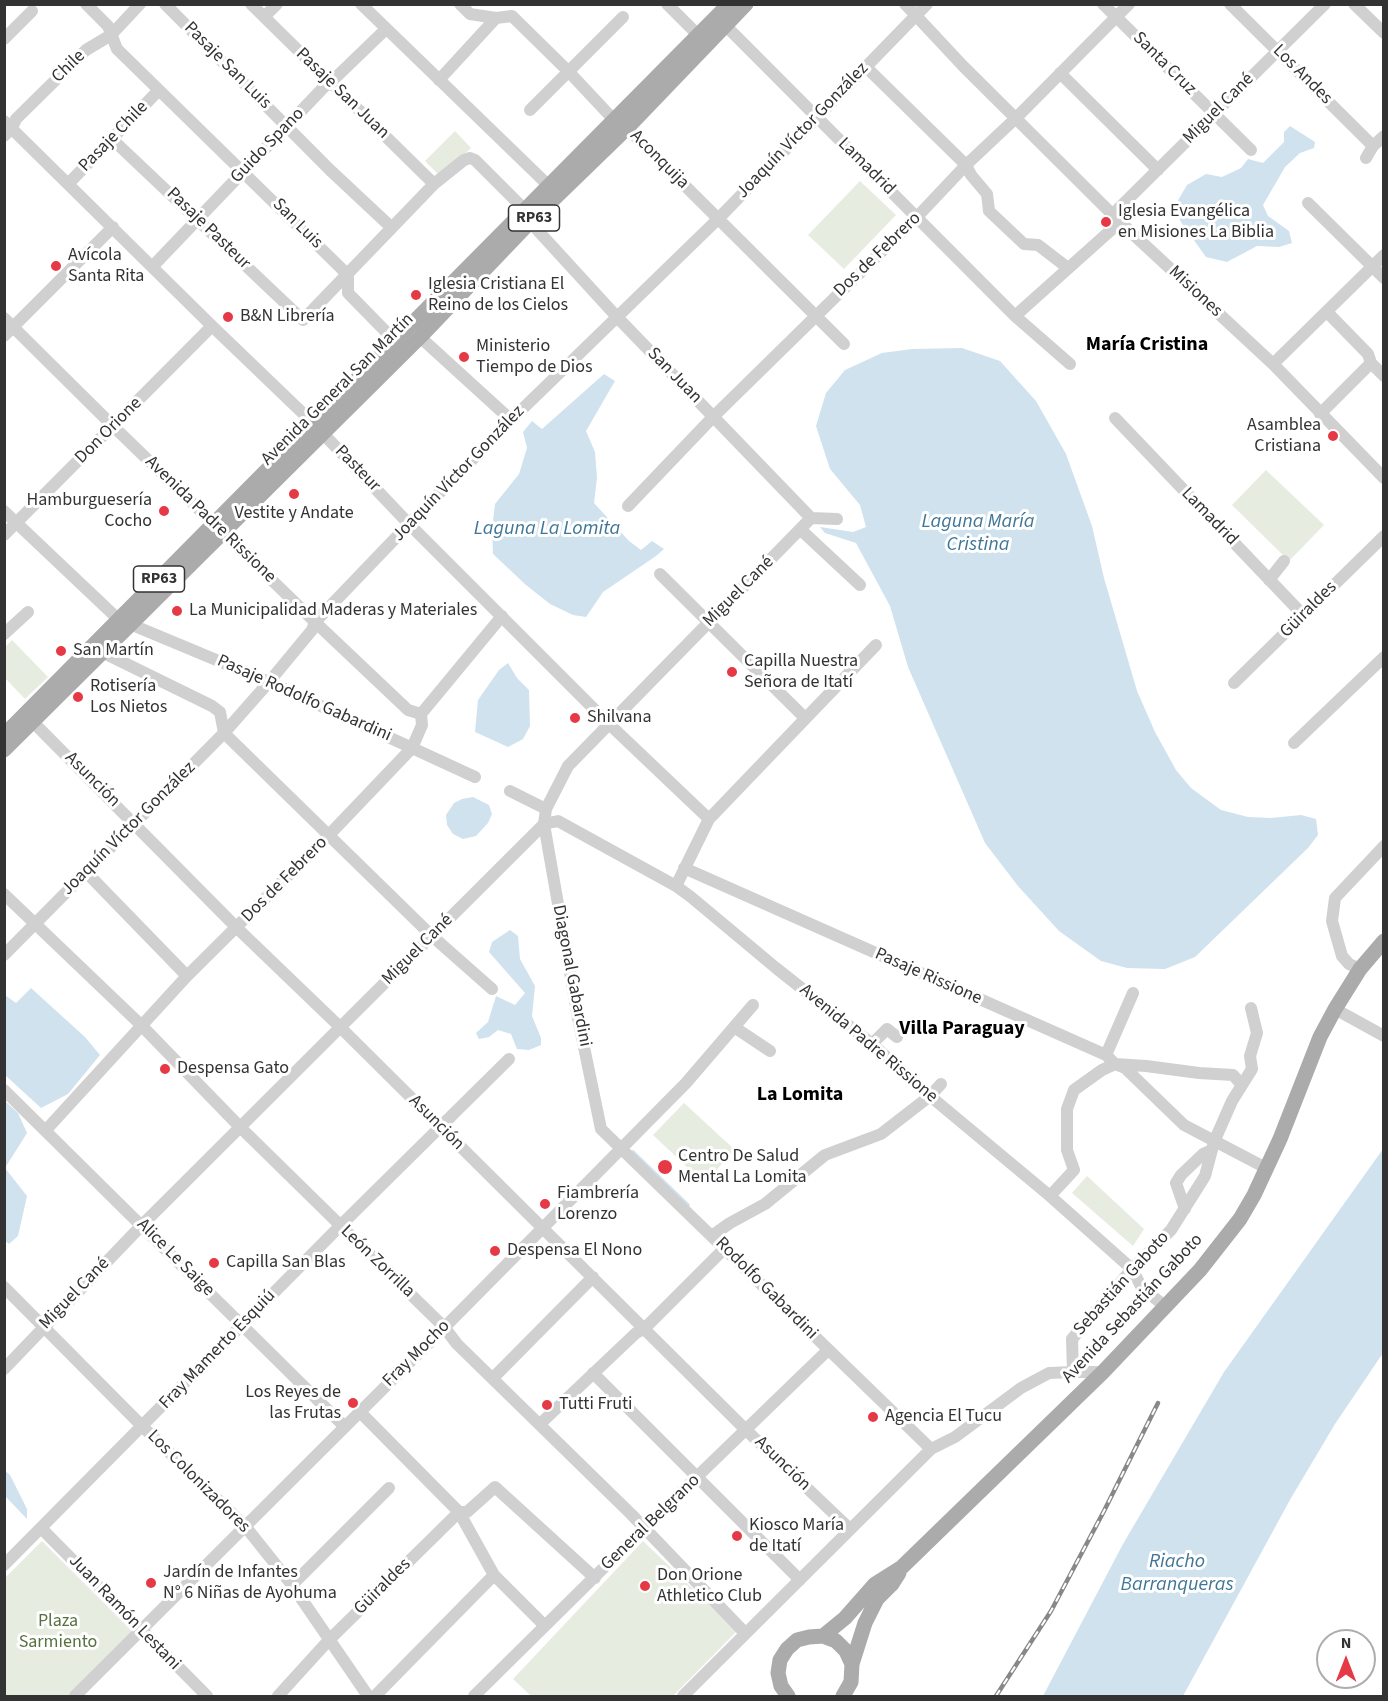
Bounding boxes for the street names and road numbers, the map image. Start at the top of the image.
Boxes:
street label: Pasaje San Luis [179,18,275,114]
street label: Santa Cruz [1128,28,1200,100]
street label: Los Andes [1268,41,1336,109]
street label: Pasaje San Juan [291,44,393,144]
street label: Chile [48,46,90,88]
street label: Joaquín Víctor González [733,59,873,203]
street label: Miguel Cané [1179,69,1259,149]
street label: Pasaje Chile [75,97,153,177]
street label: Guido Spano [227,104,309,188]
street label: Aconquija [625,126,693,194]
street label: Lamadrid [833,134,899,200]
street label: Pasaje Pasteur [161,184,255,274]
street label: San Luis [267,194,327,254]
road number: RP63 [508,205,560,231]
street label: Dos de Febrero [830,208,926,302]
street label: Misiones [1164,262,1226,322]
street label: Avenida General San Martín [257,309,419,471]
street label: San Juan [642,344,706,408]
street label: Don Orione [71,393,147,469]
street label: Joaquín Víctor González [389,402,529,546]
street label: Pasteur [330,441,384,497]
street label: Avenida Padre Rissione [140,452,280,588]
street label: Lamadrid [1176,483,1242,551]
street label: Miguel Cané [699,552,779,632]
road number: RP63 [134,566,184,592]
street label: Güiraldes [1276,577,1342,643]
street label: Pasaje Rodolfo Gabardini [214,651,394,747]
street label: Asunción [60,748,124,812]
street label: Joaquín Víctor González [58,758,200,900]
street label: Dos de Febrero [237,832,333,928]
street label: Diagonal Gabardini [547,903,595,1049]
street label: Miguel Cané [378,910,458,990]
street label: Pasaje Rissione [871,944,985,1010]
street label: Avenida Padre Rissione [795,980,941,1108]
street label: Asunción [404,1091,468,1155]
street label: Alice Le Saige [132,1215,218,1301]
street label: León Zorrilla [335,1221,419,1303]
street label: Sebastián Gaboto [1070,1227,1174,1341]
street label: Avenida Sebastián Gaboto [1058,1230,1208,1388]
street label: Rodolfo Gabardini [710,1233,822,1345]
street label: Miguel Cané [35,1254,115,1334]
street label: Fray Mamerto Esquiú [155,1286,281,1414]
street label: Fray Mocho [379,1316,455,1392]
street label: Los Colonizadores [142,1426,254,1538]
street label: Asunción [749,1432,815,1496]
street label: General Belgrano [597,1470,705,1576]
street label: Juan Ramón Lestani [63,1551,185,1675]
street label: Güiraldes [350,1554,416,1620]

